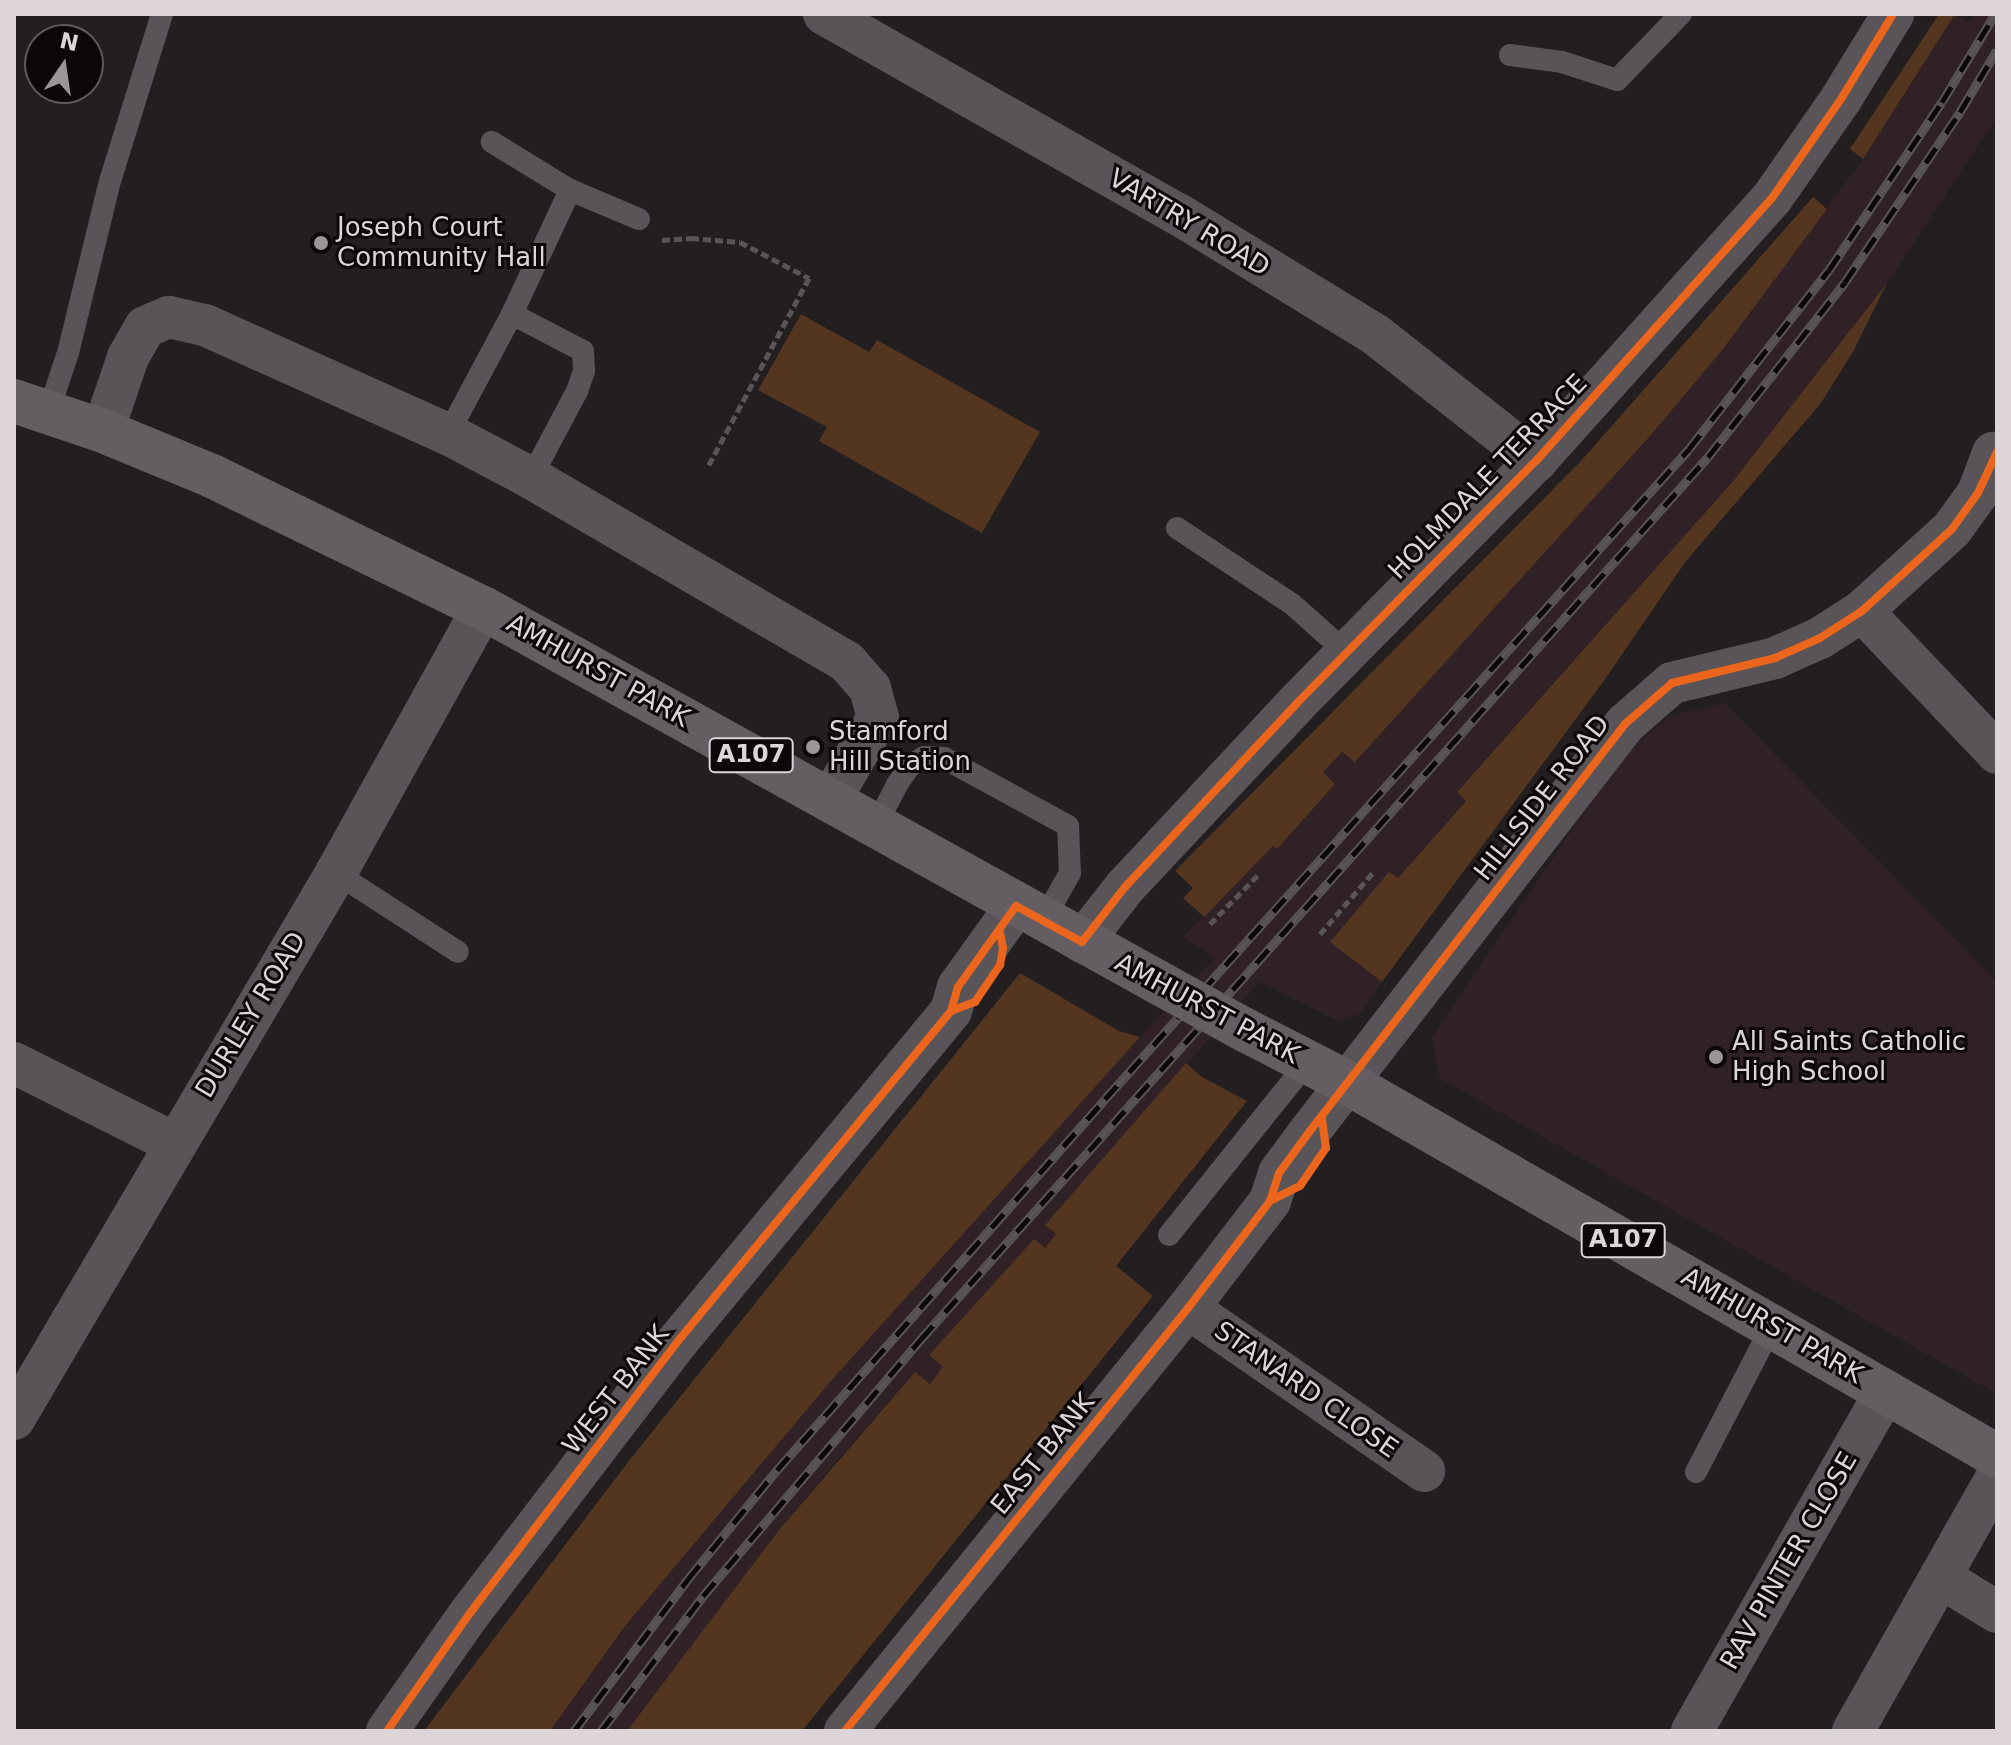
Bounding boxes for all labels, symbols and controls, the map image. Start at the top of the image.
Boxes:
north arrow [24,24,104,104]
text: N [57,28,81,56]
street label: VARTRY ROAD [1103,163,1275,283]
place label: Joseph Court Community Hall [337,212,546,274]
marker: Joseph Court Community Hall [312,234,330,252]
street label: HOLMDALE TERRACE [1382,368,1594,586]
street label: AMHURST PARK [501,608,695,734]
street label: HILLSIDE ROAD [1468,709,1616,887]
place label: Stamford Hill Station [829,716,971,778]
road number: A107 [707,735,795,775]
marker: Stamford Hill Station [804,738,822,756]
street label: DURLEY ROAD [189,926,313,1104]
street label: AMHURST PARK [1109,947,1305,1071]
place label: All Saints Catholic High School [1732,1026,1966,1088]
marker: All Saints Catholic High School [1707,1048,1725,1066]
road number: A107 [1579,1220,1667,1260]
street label: AMHURST PARK [1676,1261,1868,1391]
street label: STANARD CLOSE [1208,1315,1404,1465]
street label: WEST BANK [556,1319,676,1461]
street label: EAST BANK [985,1387,1101,1521]
street label: RAV PINTER CLOSE [1714,1447,1864,1675]

